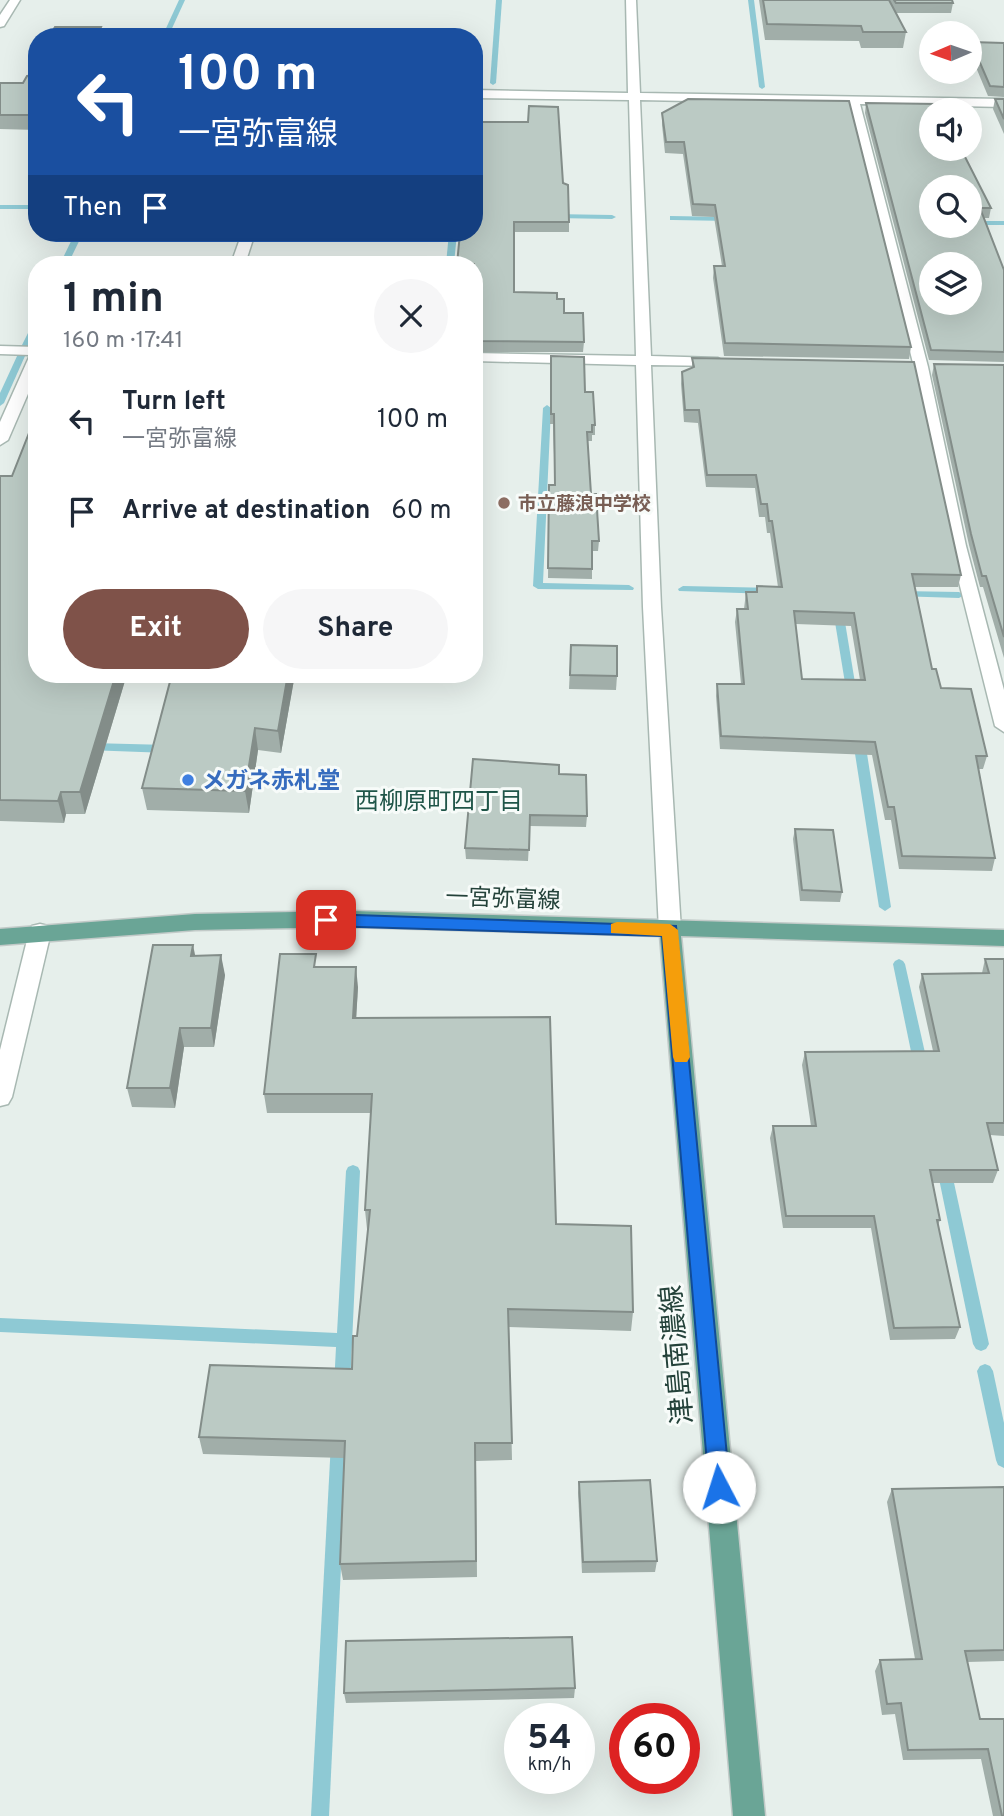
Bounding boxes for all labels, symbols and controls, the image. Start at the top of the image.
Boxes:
north arrow [919,21,982,84]
map controls [919,21,982,315]
text: 100 m [178,46,317,108]
icon: left [63,56,154,147]
button: sound [919,98,982,161]
text: 一宮弥富線 [178,116,338,156]
button: search [919,175,982,238]
icon: arrive [136,189,174,227]
text: Then [63,192,122,225]
button: layers [919,252,982,315]
text: 1 min [63,274,164,327]
button: close [374,279,448,353]
text: 160 m · 17:41 [63,327,183,356]
text: Turn left [122,386,226,419]
icon: left [63,402,101,440]
text: 100 m [377,404,448,437]
text: 一宮弥富線 [122,426,237,455]
icon: arrive [63,493,101,531]
place label: 市立藤浪中学校 [518,493,651,517]
text: Arrive at destination [122,495,370,528]
text: 60 m [391,495,452,528]
marker: 市立藤浪中学校 [496,495,512,511]
button: Exit [63,589,249,669]
button: Share [263,589,448,669]
place label: メガネ赤札堂 [202,768,340,797]
marker: メガネ赤札堂 [180,772,196,788]
district label: 西柳原町四丁目 [355,788,523,818]
street label: 一宮弥富線 [445,884,561,917]
pin [296,890,356,950]
icon: arrive [307,901,345,939]
street label: 津島南濃線 [655,1283,703,1426]
position arrow [682,1450,756,1524]
speed limit sign: 60 [609,1703,700,1794]
text: 54 [527,1717,572,1761]
text: km/h [528,1754,571,1777]

